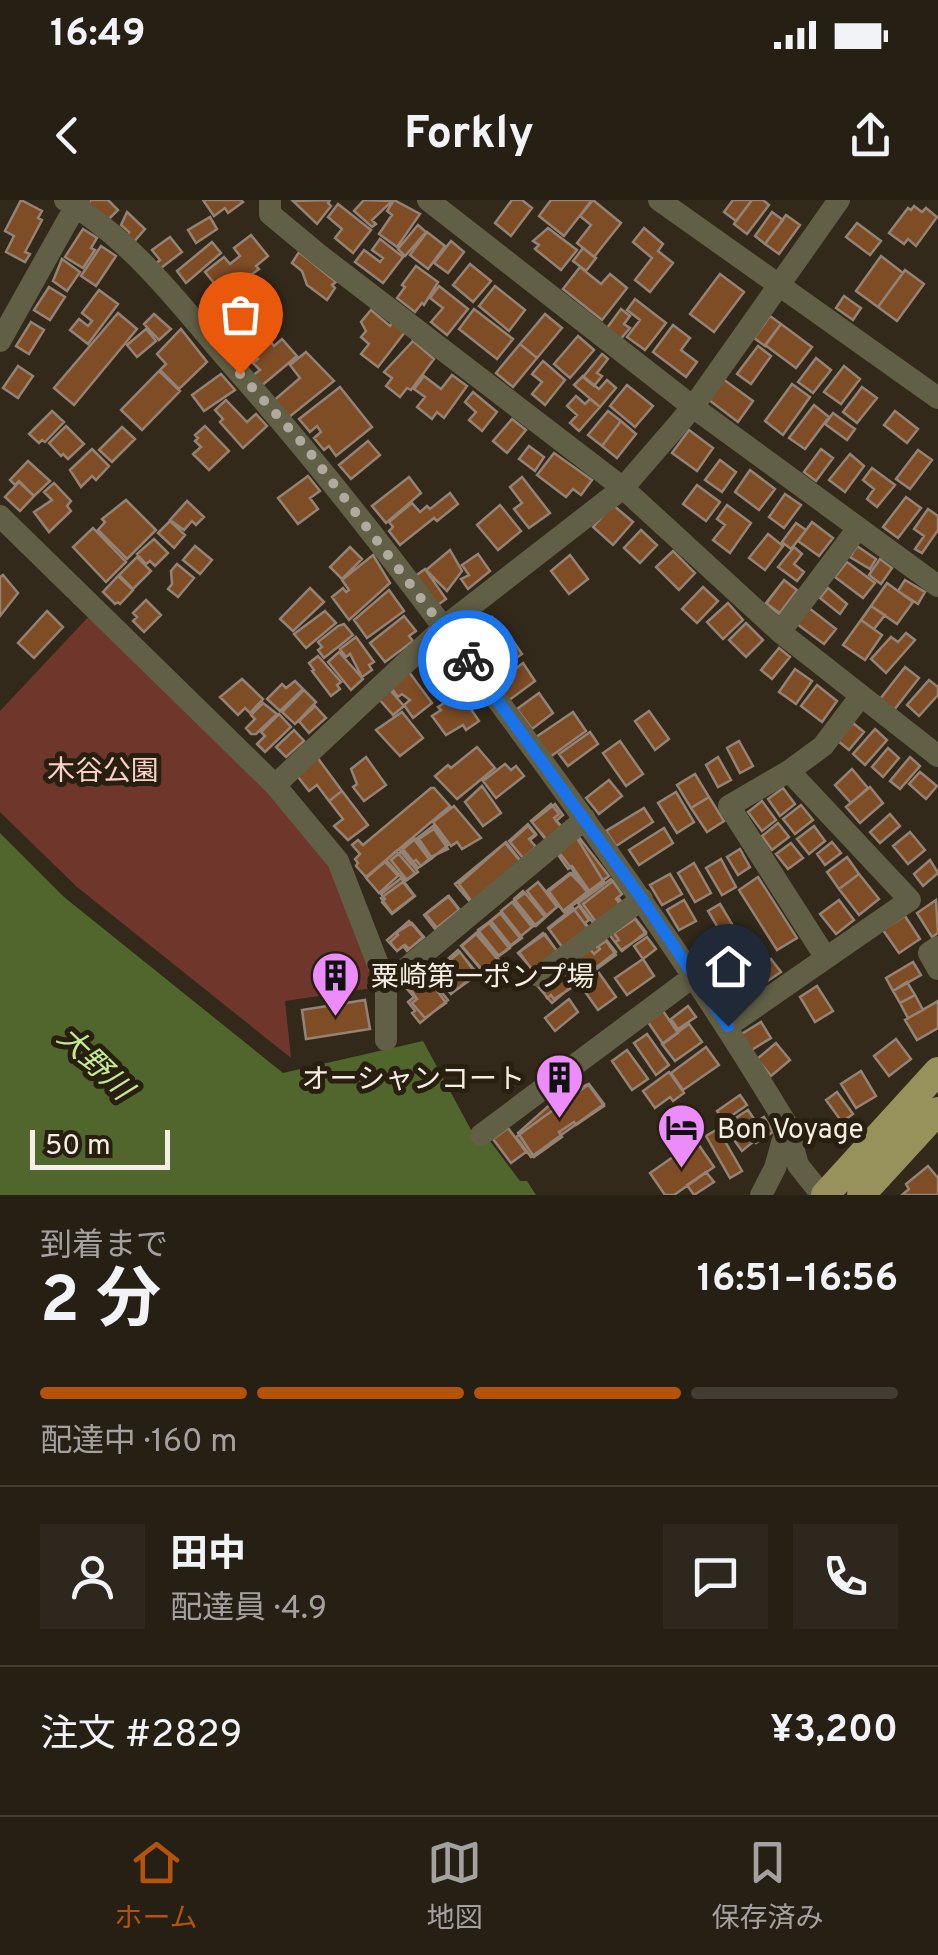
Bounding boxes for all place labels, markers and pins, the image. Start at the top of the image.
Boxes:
pin [198,272,283,375]
pin [686,924,771,1027]
building icon: 粟崎第一ポンプ場 [310,950,362,1018]
place label: 粟崎第一ポンプ場 [371,961,594,997]
building icon: オーシャンコート [534,1052,586,1120]
place label: オーシャンコート [302,1063,525,1099]
hotel icon: Bon Voyage [656,1102,708,1170]
place label: Bon Voyage [717,1113,864,1149]

